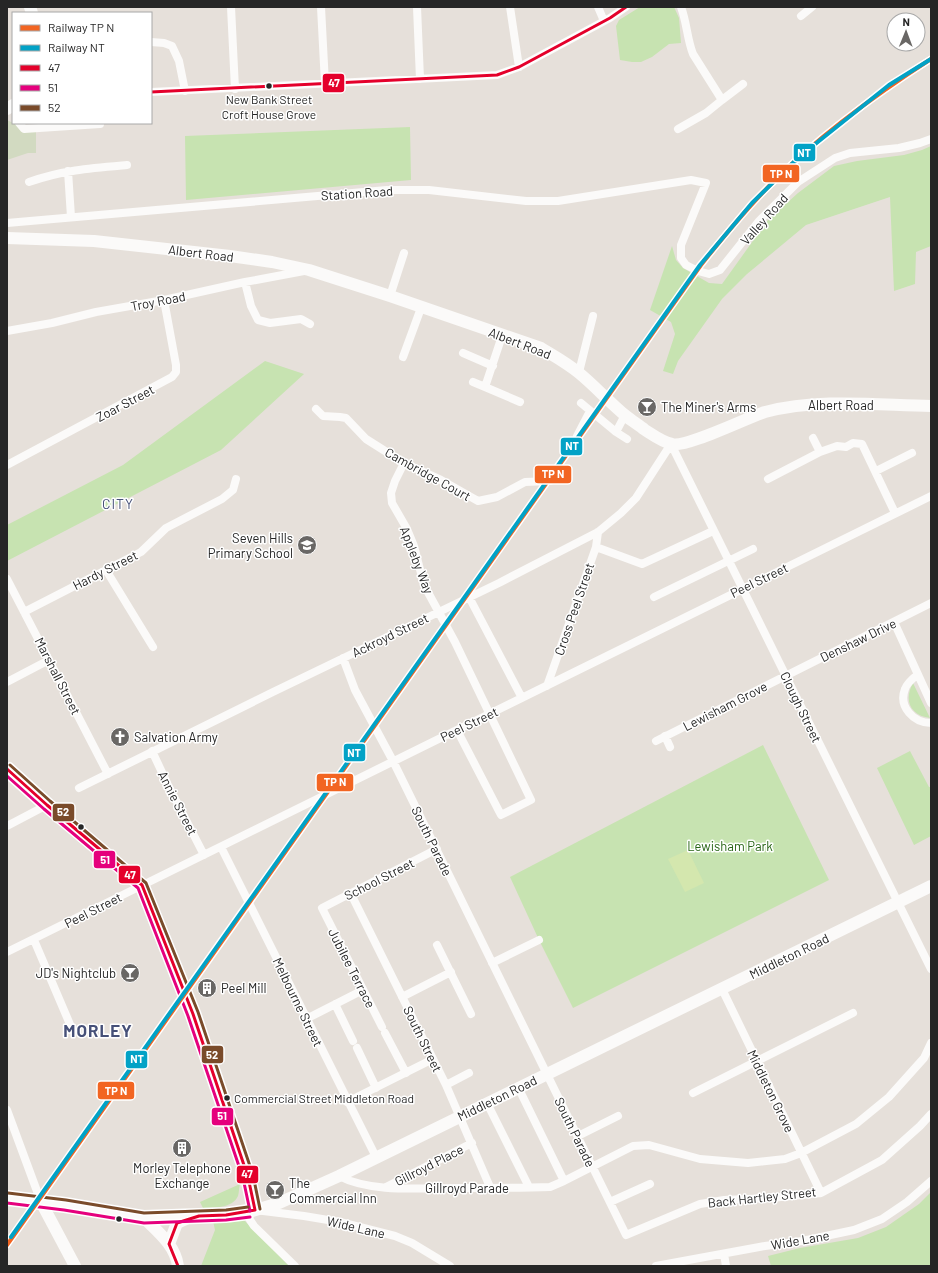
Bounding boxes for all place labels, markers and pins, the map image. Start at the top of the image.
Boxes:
marker: New Bank Street Croft House Grove [264,81,274,91]
place label: New Bank Street Croft House Grove [222,92,316,121]
bar icon: The Miner's Arms [636,396,658,418]
place label: The Miner's Arms [661,399,756,415]
place label: Seven Hills Primary School [208,530,293,561]
school or university icon: Seven Hills Primary School [296,534,318,556]
church icon: Salvation Army [109,726,131,748]
place label: Salvation Army [134,729,218,745]
unlabelled marker [76,822,86,832]
bar icon: JD's Nightclub [119,962,141,984]
place label: JD's Nightclub [36,965,116,981]
building icon: Peel Mill [196,977,218,999]
place label: Peel Mill [221,980,267,996]
place label: Commercial Street Middleton Road [234,1091,414,1105]
marker: Commercial Street Middleton Road [222,1093,232,1103]
building icon: Morley Telephone Exchange [171,1137,193,1159]
place label: Morley Telephone Exchange [133,1160,231,1191]
place label: The Commercial Inn [289,1175,377,1206]
bar icon: The Commercial Inn [264,1179,286,1201]
unlabelled marker [114,1214,124,1224]

